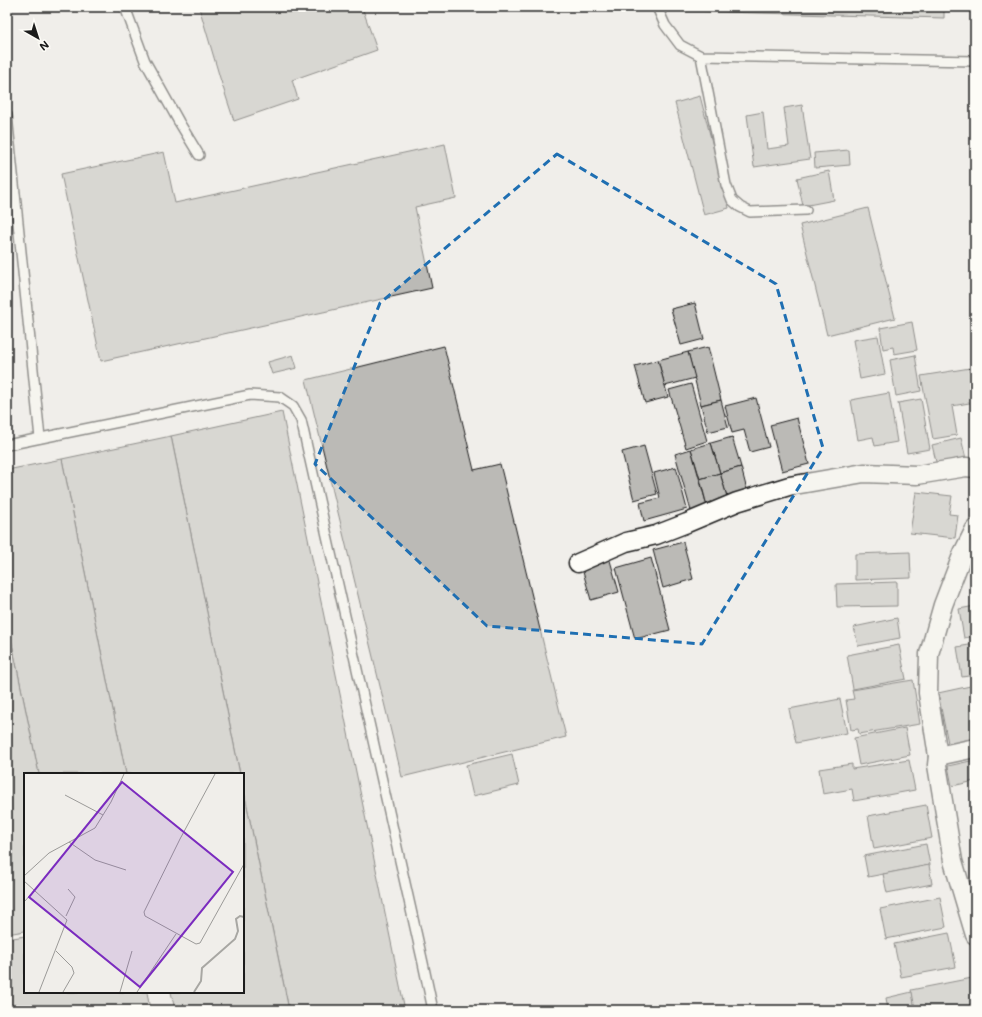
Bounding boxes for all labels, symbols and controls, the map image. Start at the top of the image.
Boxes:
north arrow [18,18,58,58]
text: N [37,38,53,55]
inset map [24,773,244,993]

